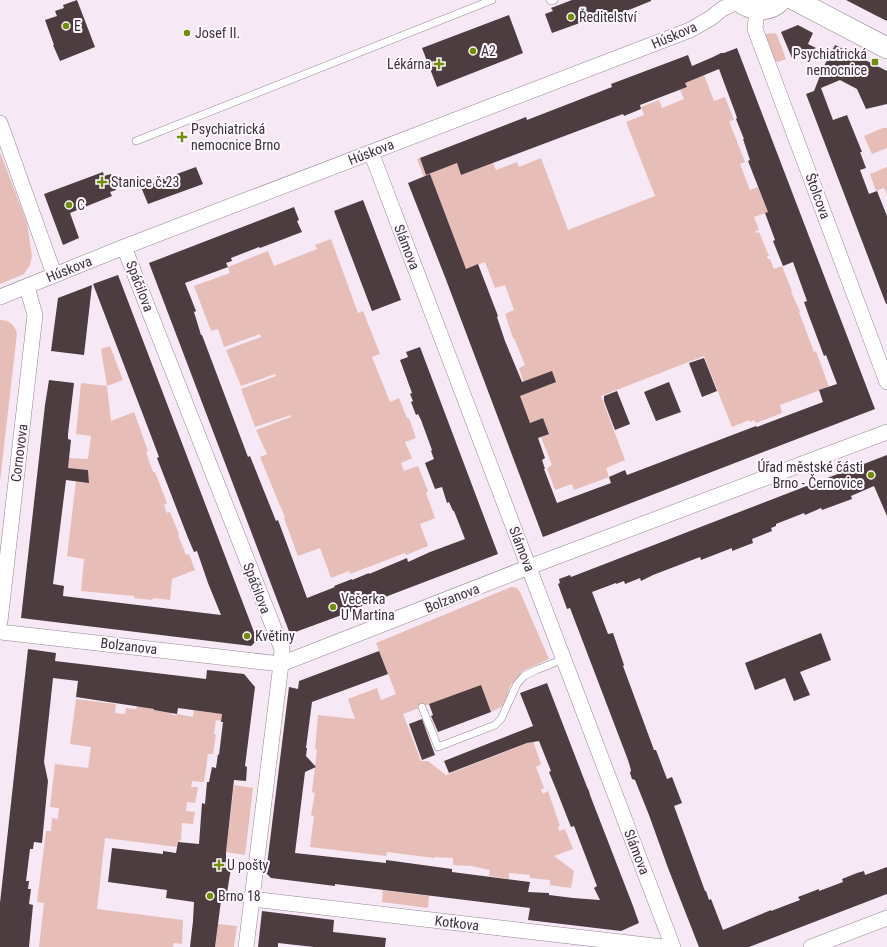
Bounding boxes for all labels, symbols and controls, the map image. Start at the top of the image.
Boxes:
place label: Ředitelství [579,8,638,25]
marker: Ředitelství [566,12,576,22]
place label: E [74,18,81,34]
street label: Húskova [649,18,699,52]
marker: E [61,21,71,31]
place label: Josef II. [195,25,240,41]
marker: Josef II. [182,28,192,38]
place label: A2 [481,43,496,59]
marker: A2 [468,46,478,56]
place label: Psychiatrická nemocnice [793,46,867,78]
place label: Lékárna [387,56,431,72]
marker: Psychiatrická nemocnice [870,57,880,67]
marker: Lékárna [434,59,444,69]
place label: Psychiatrická nemocnice Brno [191,121,280,153]
marker: Psychiatrická nemocnice Brno [176,131,188,143]
street label: Húskova [346,136,396,168]
street label: Štolcova [802,171,835,221]
place label: Stanice č.23 [111,174,179,190]
marker: Stanice č.23 [96,176,108,188]
place label: C [77,197,85,213]
marker: C [64,200,74,210]
street label: Slámova [391,222,423,272]
street label: Húskova [44,253,94,285]
street label: Spáčilova [123,258,157,314]
street label: Cornovova [8,423,30,483]
place label: Úřad městské části Brno - Černovice [757,458,863,491]
marker: Úřad městské části Brno - Černovice [866,470,876,480]
street label: Slámova [506,524,538,574]
street label: Spáčilova [240,560,274,616]
street label: Bolzanova [423,580,481,616]
place label: Večerka U Martina [341,591,395,623]
marker: Večerka U Martina [328,602,338,612]
place label: Květiny [255,628,295,644]
marker: Květiny [242,631,252,641]
street label: Bolzanova [100,635,158,657]
street label: Slámova [621,827,653,877]
place label: U pošty [227,857,269,873]
marker: U pošty [214,860,224,870]
place label: Brno 18 [218,888,261,904]
marker: Brno 18 [205,891,215,901]
street label: Kotkova [434,912,480,934]

